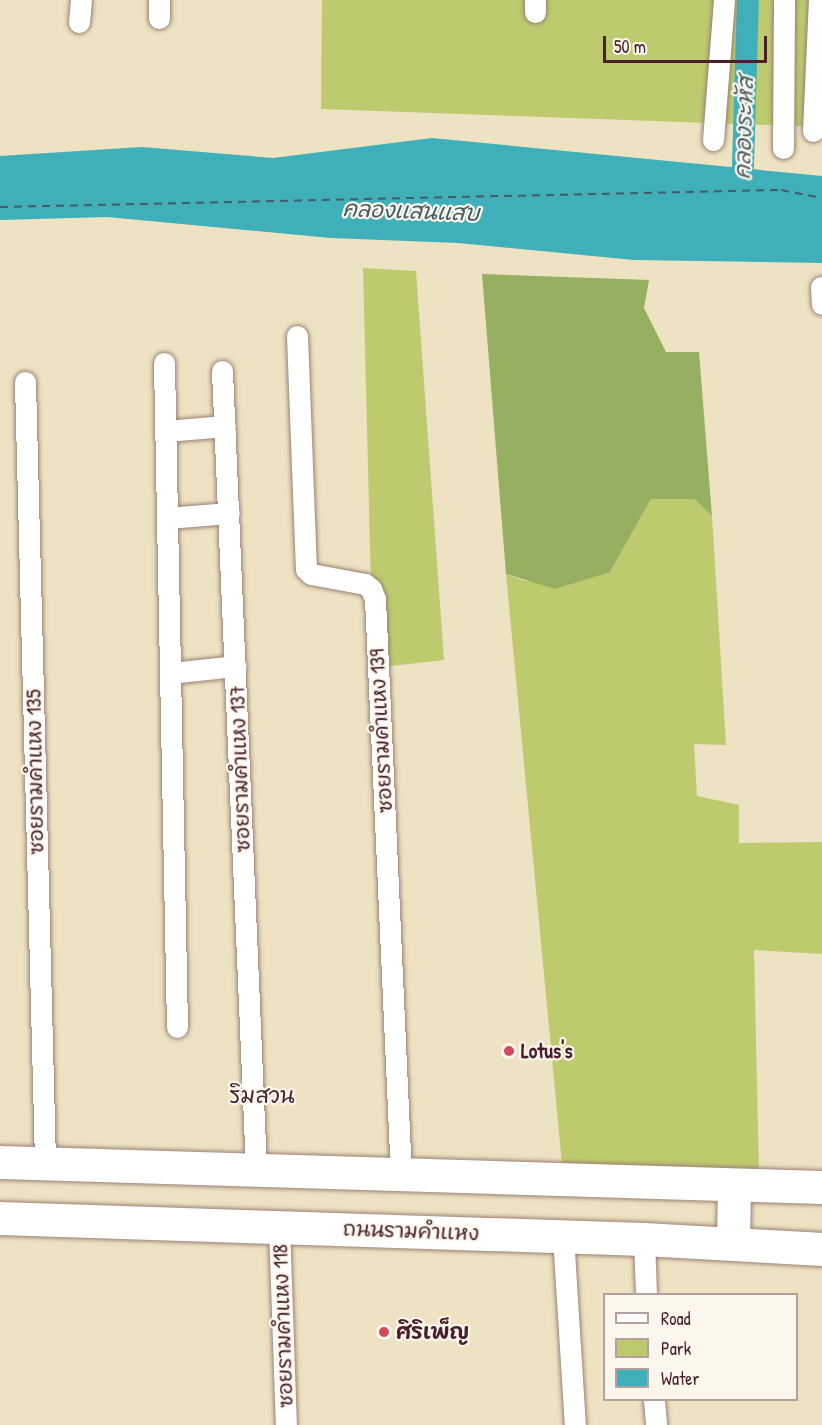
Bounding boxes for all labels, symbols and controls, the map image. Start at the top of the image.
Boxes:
scale bar [606,24,770,62]
text: 50 m [614,34,646,59]
water label: คลองระหัส [729,76,759,180]
water label: คลองแสนแสบ [342,195,480,227]
street label: ซอยรามคำแหง 139 [364,648,398,814]
street label: ซอยรามคำแหง 137 [224,685,256,853]
street label: ซอยรามคำแหง 135 [21,689,49,855]
place label: Lotus's [521,1038,573,1064]
marker: Lotus's [502,1044,516,1058]
district label: ริมสวน [229,1083,295,1109]
street label: ถนนรามคำแหง [342,1216,480,1246]
street label: ซอยรามคำแหง 118 [268,1244,298,1408]
legend [603,1293,798,1401]
text: Road [661,1306,691,1331]
place label: ศิริเพ็ญ [396,1319,469,1345]
marker: ศิริเพ็ญ [377,1325,391,1339]
text: Park [661,1336,691,1361]
text: Water [661,1366,699,1391]

